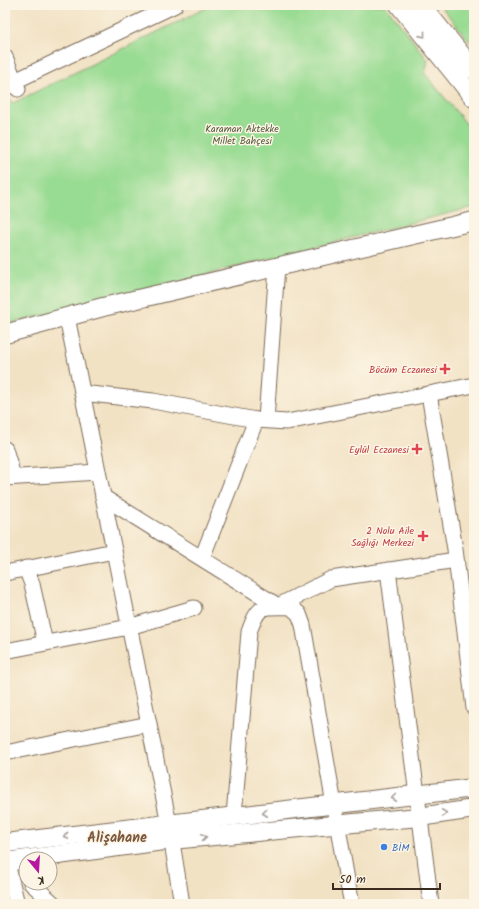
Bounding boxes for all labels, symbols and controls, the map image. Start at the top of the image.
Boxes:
one-way arrow [419,31,426,38]
park label: Karaman Aktekke Millet Bahçesi [205,121,279,149]
place label: Böcüm Eczanesi [369,362,438,378]
marker: Böcüm Eczanesi [440,364,450,374]
place label: Eylül Eczanesi [349,442,410,458]
marker: Eylül Eczanesi [412,444,422,454]
place label: 2 Nolu Aile Sağlığı Merkezi [351,523,415,551]
marker: 2 Nolu Aile Sağlığı Merkezi [417,530,429,542]
one-way arrow [391,793,397,802]
one-way arrow [262,808,268,817]
one-way arrow [441,809,448,818]
district label: Alişahane [87,827,147,849]
one-way arrow [63,831,69,840]
one-way arrow [201,833,207,842]
place label: BİM [392,840,409,856]
marker: BİM [379,842,389,852]
north arrow [18,851,58,891]
scale bar [333,865,440,891]
text: K [34,870,47,889]
text: 50 m [339,870,366,889]

